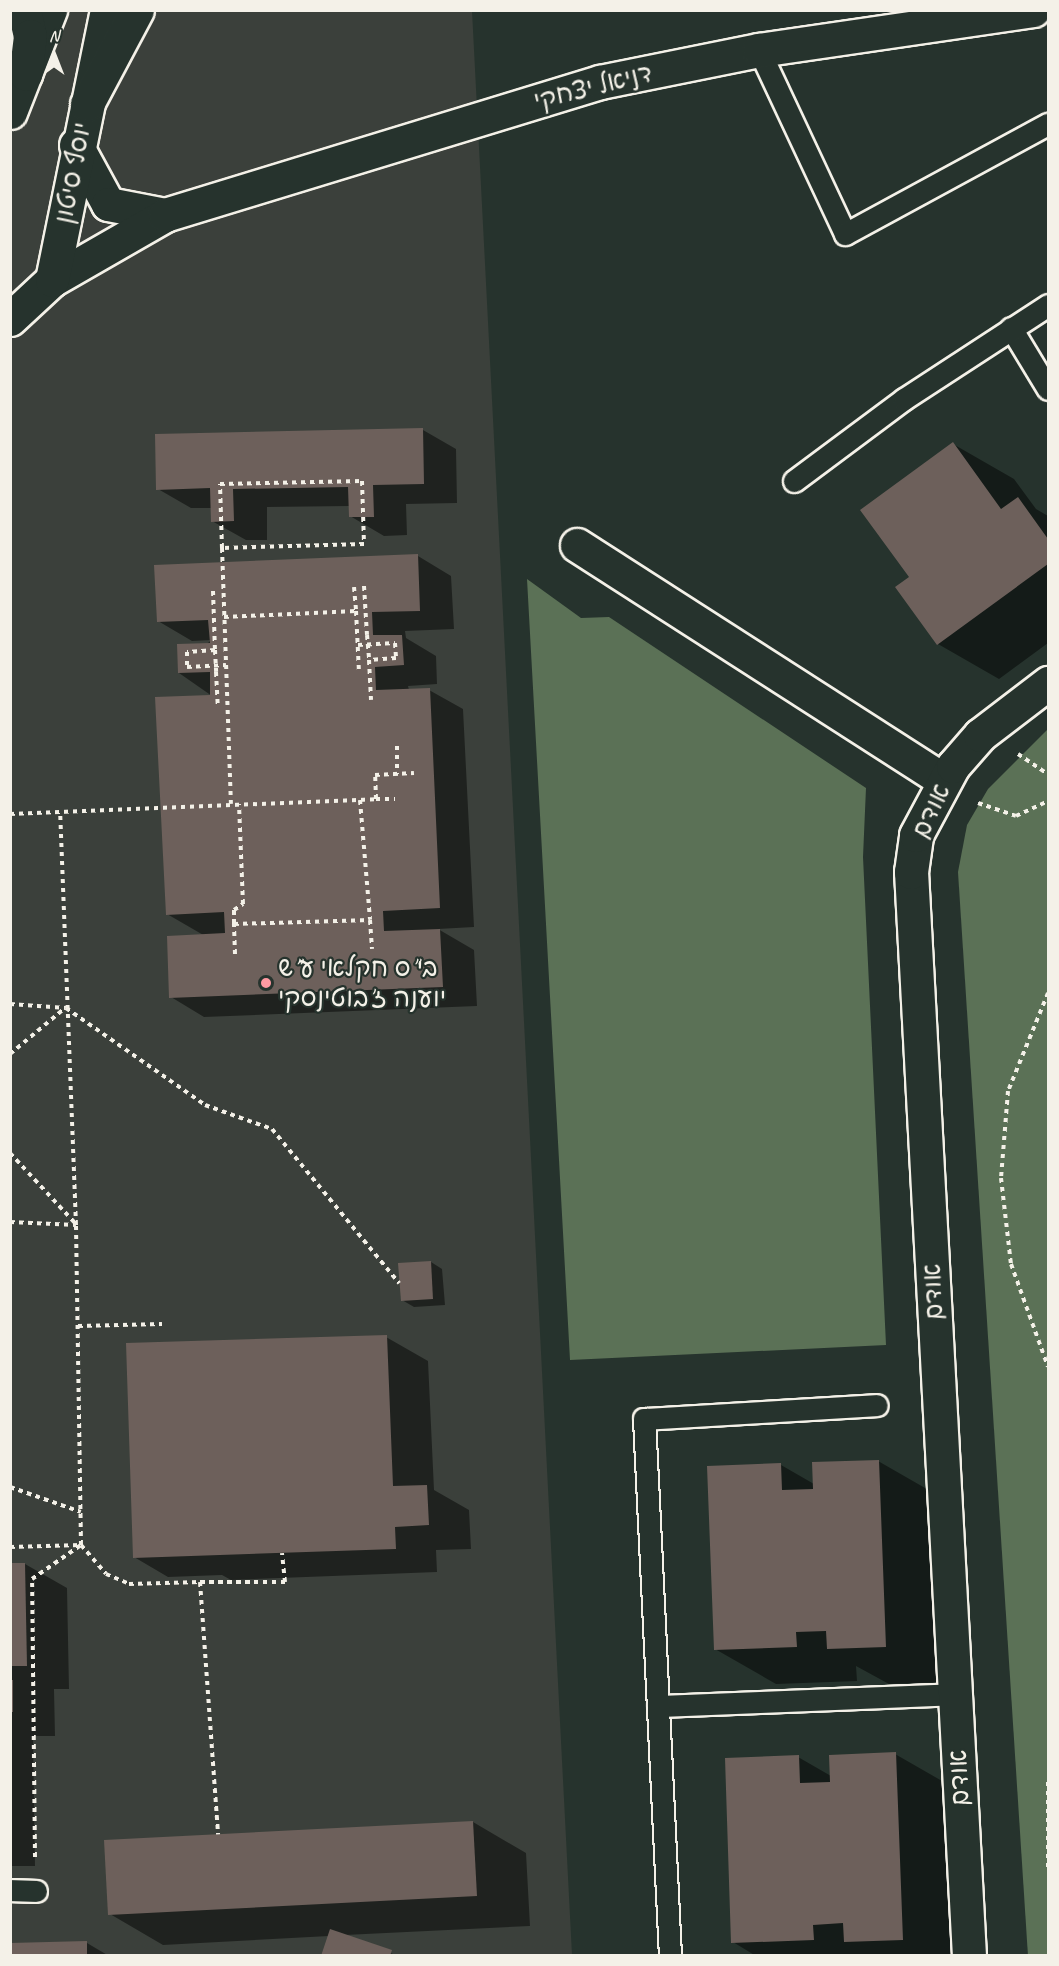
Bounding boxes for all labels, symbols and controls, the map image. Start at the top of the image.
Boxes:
north arrow [24,24,84,84]
text: N [49,26,59,46]
street label: דניאל יצחקי [531,57,655,117]
street label: יוסף סיטון [48,120,98,226]
street label: אודם [905,779,957,843]
place label: בי"ס חקלאי ע"ש יוענה ז'בוטינסקי [278,952,446,1014]
marker: בי"ס חקלאי ע"ש יוענה ז'בוטינסקי [259,976,273,990]
street label: אודם [916,1263,950,1321]
street label: אודם [942,1749,976,1807]

